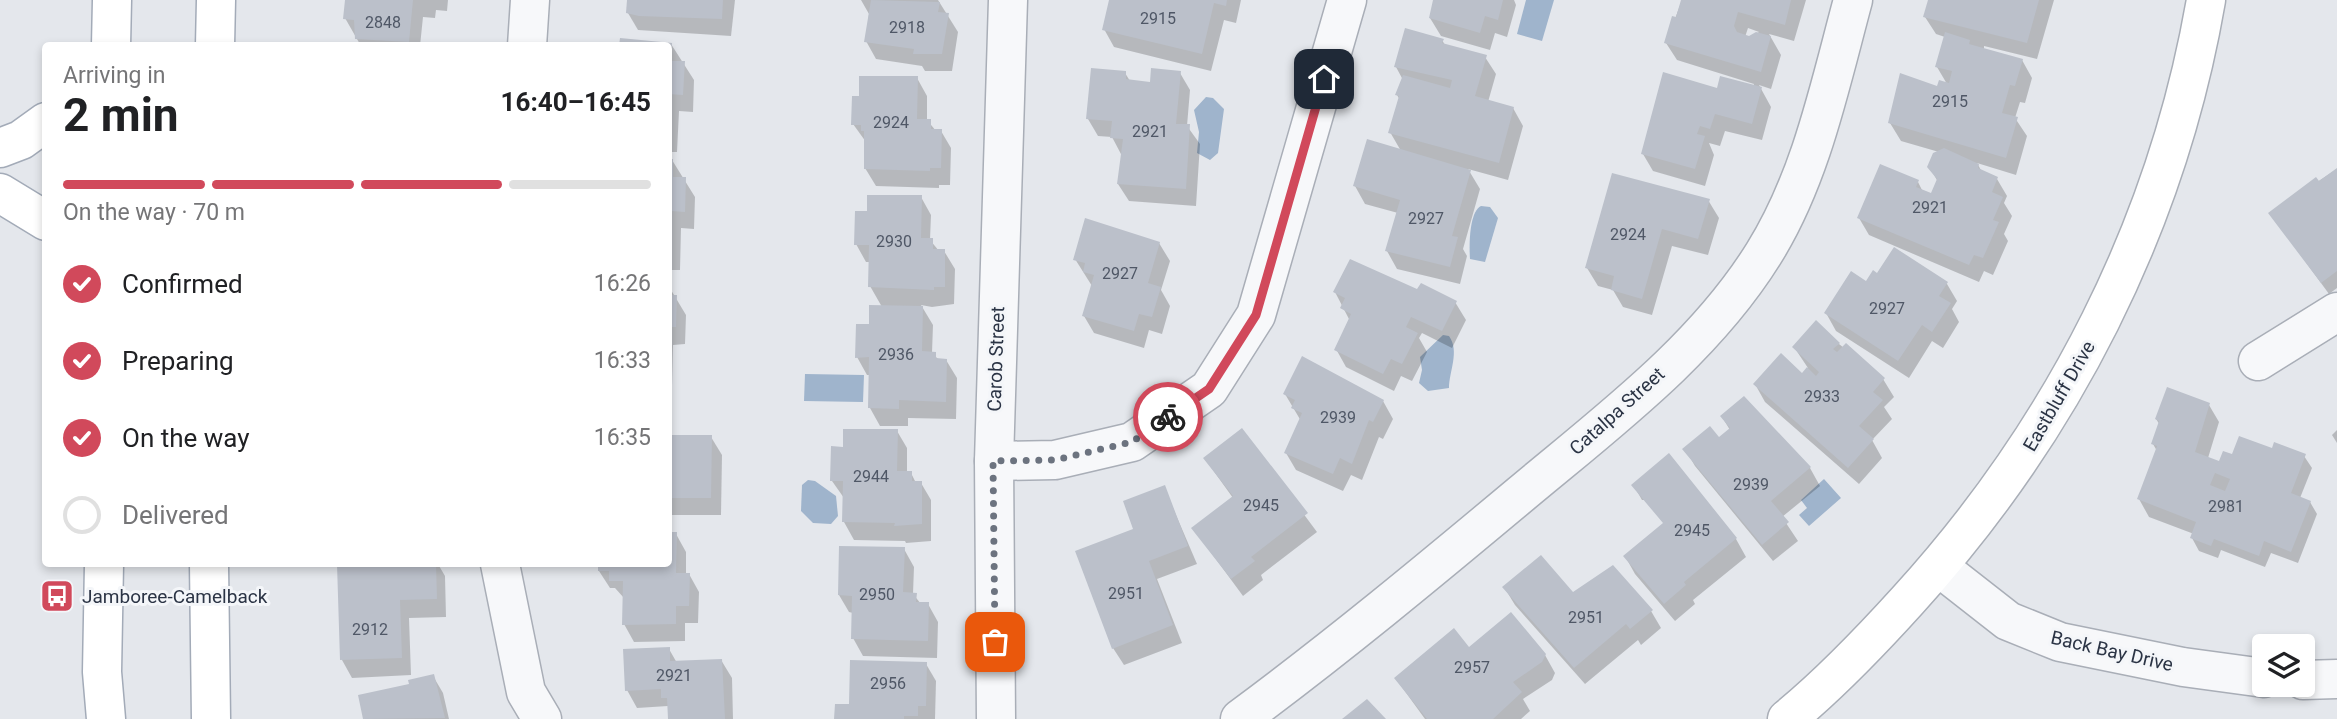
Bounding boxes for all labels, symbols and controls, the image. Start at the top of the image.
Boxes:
house number: 2915 [1140,9,1176,28]
house number: 2848 [365,13,401,32]
house number: 2918 [889,18,925,37]
pin [1294,49,1354,109]
icon: home [1305,60,1343,98]
text: Arriving in [63,62,166,89]
text: 16:40–16:45 [501,87,651,117]
text: 2 min [63,88,179,142]
house number: 2915 [1932,92,1968,111]
house number: 2924 [873,113,909,132]
house number: 2921 [1132,122,1168,141]
house number: 2921 [1912,198,1948,217]
text: On the way · 70 m [63,199,245,226]
house number: 2927 [1408,209,1444,228]
house number: 2924 [1610,225,1646,244]
house number: 2930 [876,232,912,251]
house number: 2927 [1102,264,1138,283]
icon: check [63,265,101,303]
text: Confirmed [122,269,243,299]
text: 16:26 [594,270,651,297]
house number: 2927 [1869,299,1905,318]
street label: Carob Street [983,306,1009,412]
street label: Eastbluff Drive [2018,337,2100,455]
icon: check [63,342,101,380]
house number: 2936 [878,345,914,364]
text: Preparing [122,346,234,376]
text: 16:33 [594,347,651,374]
street label: Catalpa Street [1565,362,1669,460]
courier [1133,382,1203,452]
house number: 2933 [1804,387,1840,406]
icon: bike [1149,398,1187,436]
house number: 2939 [1320,408,1356,427]
icon: check [63,419,101,457]
text: On the way [122,423,250,453]
text: 16:35 [594,424,651,451]
house number: 2944 [853,467,889,486]
house number: 2939 [1733,475,1769,494]
house number: 2945 [1243,496,1279,515]
house number: 2981 [2208,497,2244,516]
text: Delivered [122,500,229,530]
house number: 2945 [1674,521,1710,540]
bus stop icon: Jamboree-Camelback [38,577,76,615]
house number: 2951 [1108,584,1144,603]
place label: Jamboree-Camelback [82,585,268,608]
house number: 2950 [859,585,895,604]
house number: 2951 [1568,608,1604,627]
pin [965,612,1025,672]
house number: 2912 [352,620,388,639]
icon: bag [976,623,1014,661]
street label: Back Bay Drive [2049,626,2175,676]
map controls [2252,634,2315,697]
button: layers [2252,634,2315,697]
house number: 2957 [1454,658,1490,677]
house number: 2921 [656,666,692,685]
house number: 2956 [870,674,906,693]

